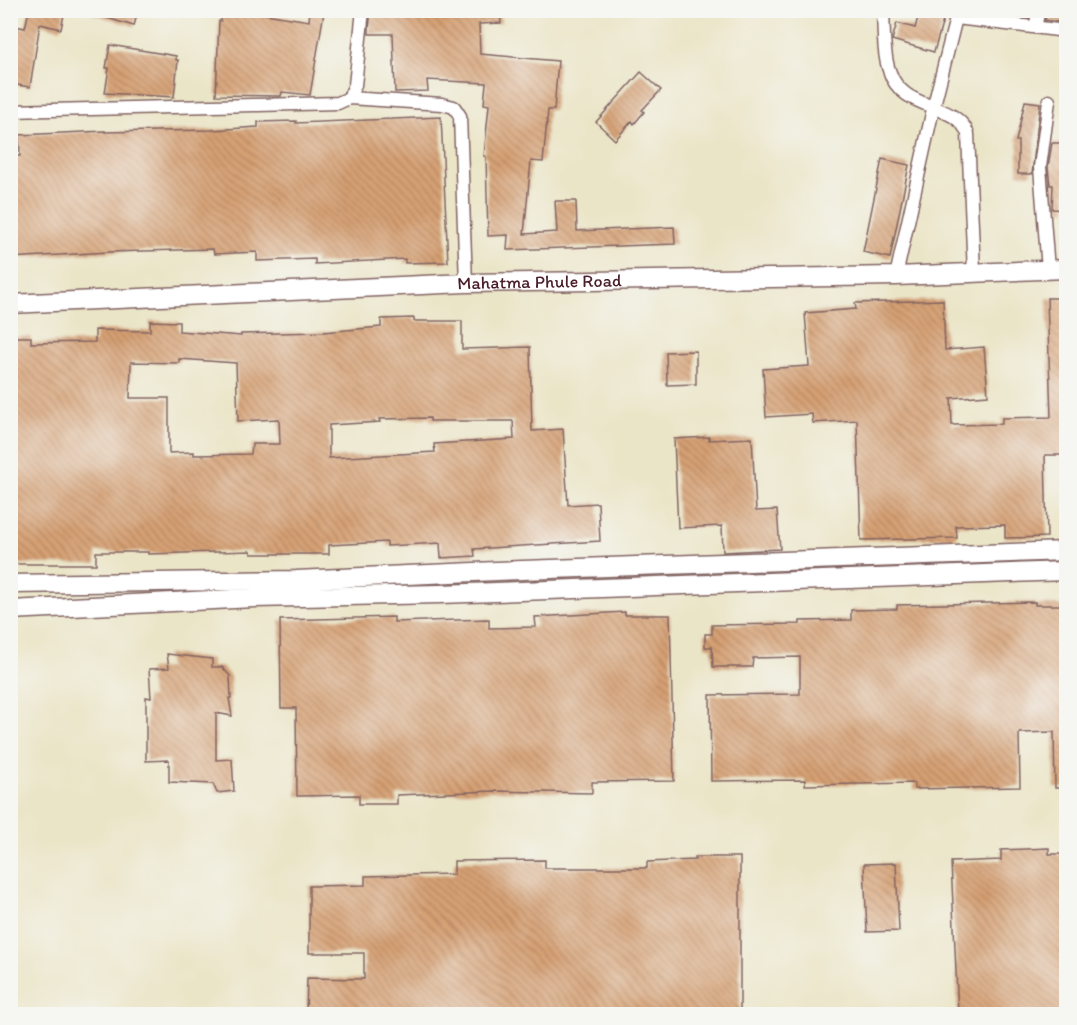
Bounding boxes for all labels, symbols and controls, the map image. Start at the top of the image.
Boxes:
street label: Mahatma Phule Road [457,269,622,294]

